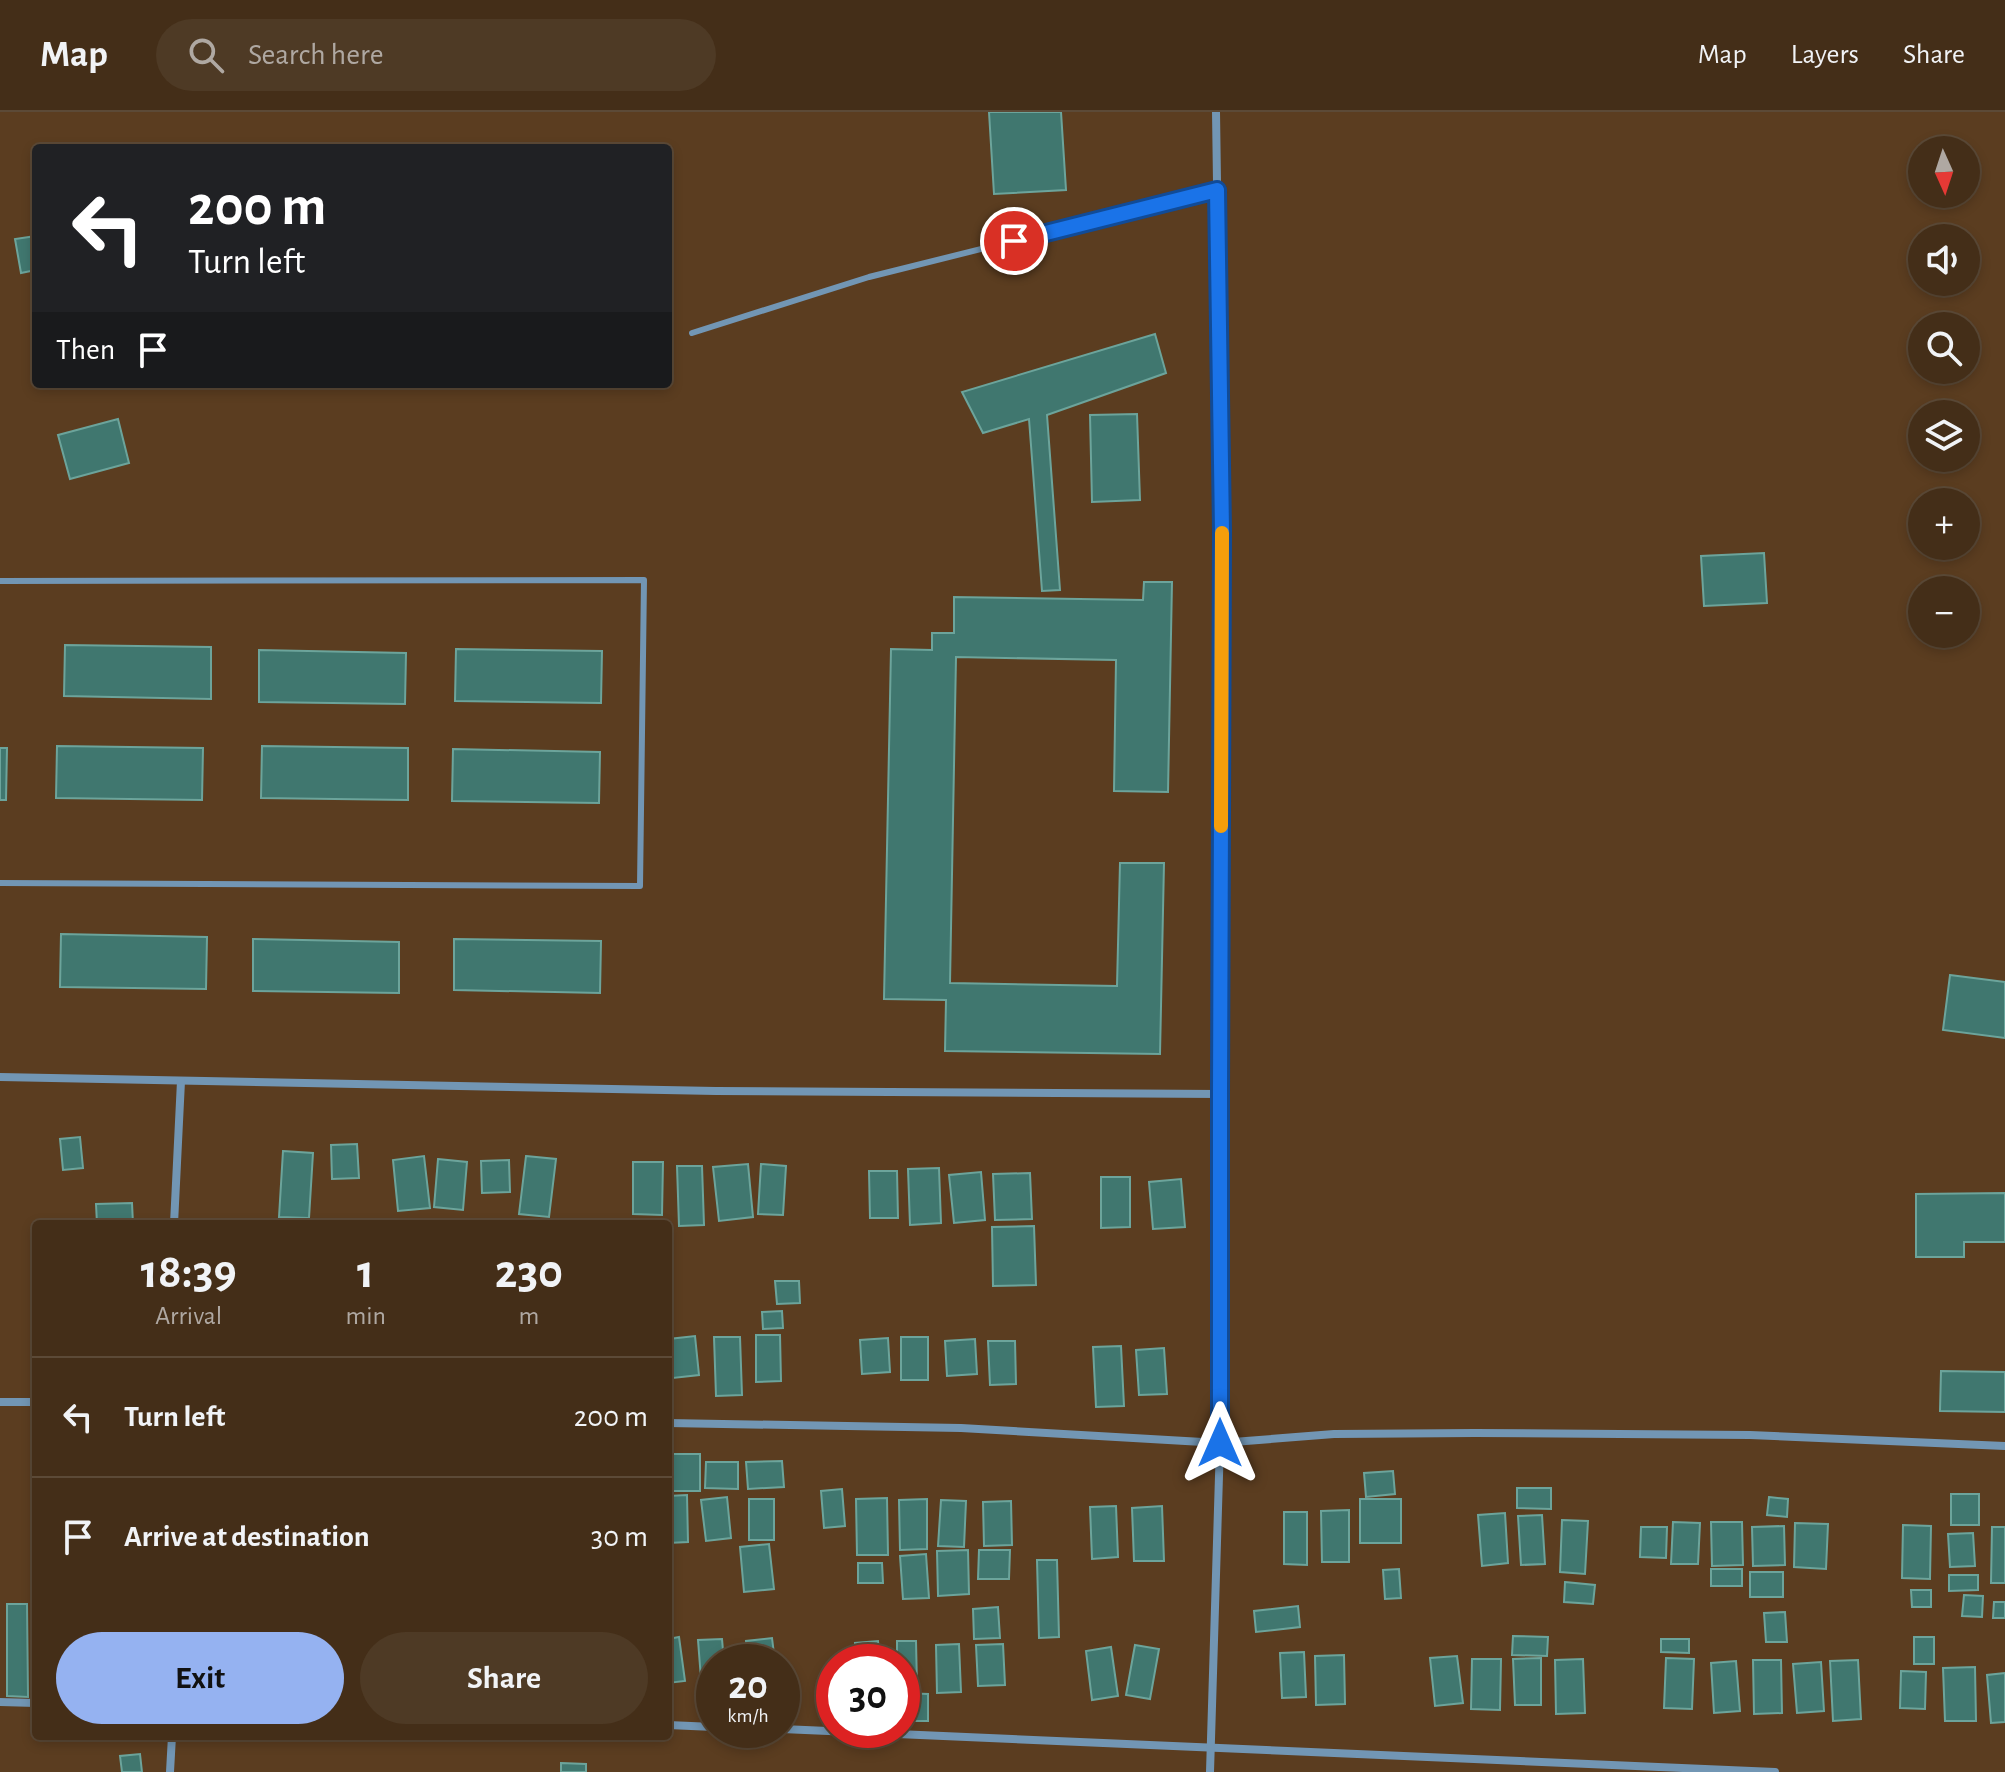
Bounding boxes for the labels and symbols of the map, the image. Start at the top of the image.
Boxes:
north arrow [1908,136,1980,208]
pin [980,207,1048,275]
position arrow [1178,1401,1262,1485]
speed limit sign: 30 [816,1644,920,1748]

